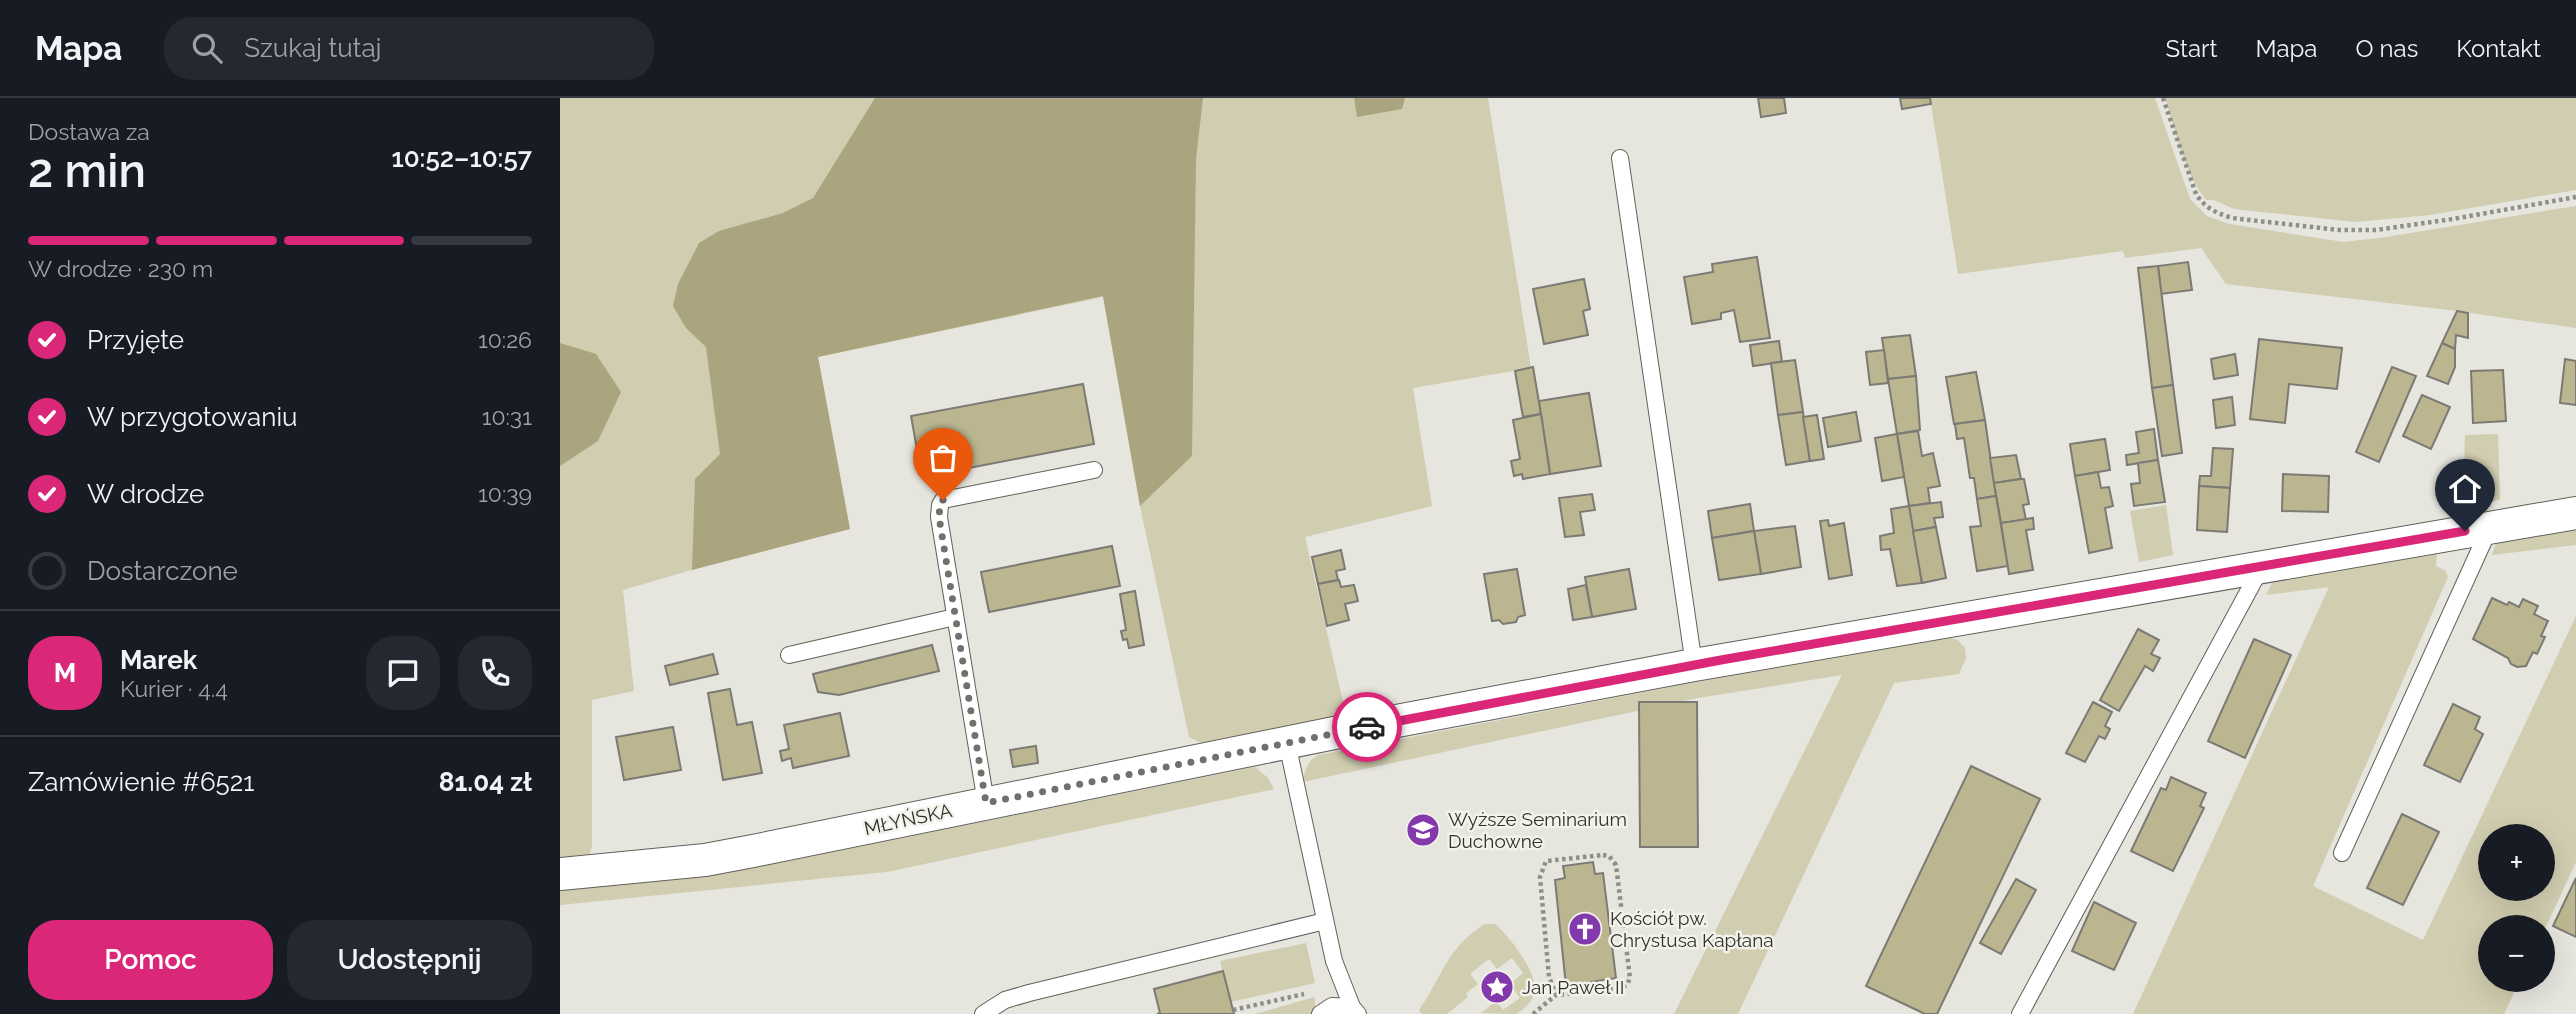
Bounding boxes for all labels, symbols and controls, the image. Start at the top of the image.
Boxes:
search box [164,17,654,80]
text: Mapa [35,29,122,68]
icon: search [188,29,226,67]
text: Szukaj tutaj [244,33,381,63]
text: Start [2166,34,2218,63]
text: Mapa [2256,34,2317,63]
text: O nas [2355,34,2418,63]
text: Kontakt [2456,34,2541,63]
text: Dostawa za [28,118,150,145]
text: 10:52–10:57 [391,143,532,173]
text: 2 min [28,144,146,198]
text: W drodze · 230 m [28,255,213,282]
icon: check [28,321,66,359]
text: Przyjęte [87,325,184,355]
text: 10:26 [478,326,532,353]
icon: check [28,398,66,436]
text: W przygotowaniu [87,402,298,432]
text: 10:31 [482,403,532,430]
pin [913,428,973,500]
icon: bag [924,439,962,477]
pin [2435,459,2495,531]
icon: home [2446,470,2484,508]
icon: check [28,475,66,513]
text: W drodze [87,479,204,509]
text: 10:39 [478,480,532,507]
text: Dostarczone [87,556,238,586]
button: chat [366,636,440,710]
button: phone [458,636,532,710]
text: Marek [120,645,197,675]
text: M [54,658,76,688]
text: Kurier · 4.4 [120,675,228,702]
courier [1332,692,1402,762]
icon: car [1348,708,1386,746]
text: Zamówienie #6521 [28,767,254,797]
text: 81.04 zł [439,767,532,797]
street label: MŁYŃSKA [862,799,954,839]
place label: Wyższe Seminarium Duchowne [1448,808,1627,852]
school or university icon: Wyższe Seminarium Duchowne [1404,811,1442,849]
map controls [2478,824,2555,992]
button: + [2478,824,2555,901]
place label: Kościół pw. Chrystusa Kapłana [1610,907,1774,951]
church icon: Kościół pw. Chrystusa Kapłana [1566,910,1604,948]
button: − [2478,915,2555,992]
button: Pomoc [28,920,273,1000]
button: Udostępnij [287,920,532,1000]
place icon: Jan Paweł II [1478,968,1516,1006]
place label: Jan Paweł II [1522,976,1625,998]

